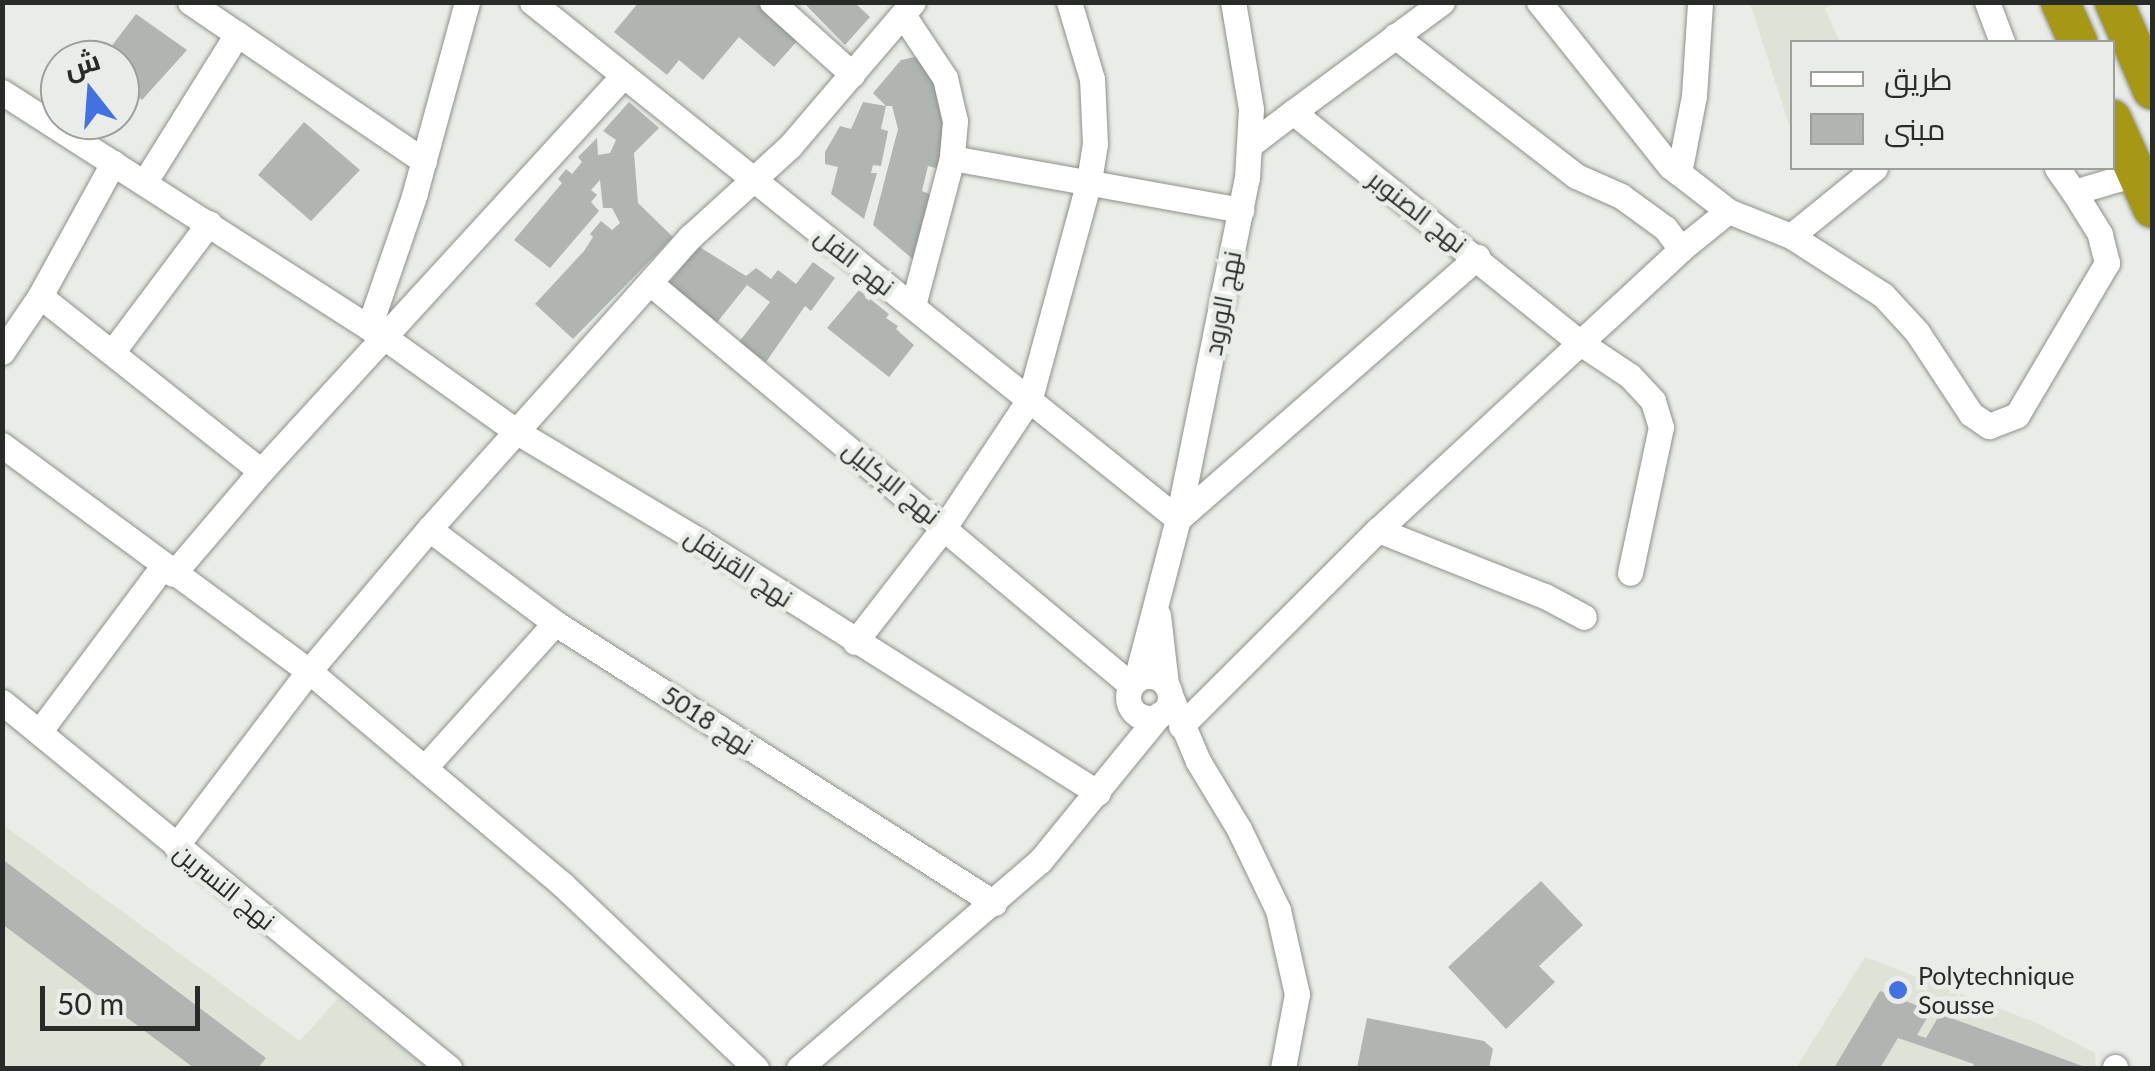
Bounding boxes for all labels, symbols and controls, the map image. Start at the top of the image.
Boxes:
north arrow [40,40,140,140]
legend [1790,40,2115,170]
text: ش [60,42,104,85]
text: طريق [1884,60,1953,96]
text: مبنى [1884,110,1945,146]
street label: نهج الصنوبر [1363,163,1473,259]
street label: نهج الفل [809,221,901,301]
street label: نهج الورود [1197,248,1247,358]
street label: نهج الإكليل [837,434,947,530]
street label: نهج القرنفل [679,521,799,613]
street label: نهج 5018 [657,679,759,761]
street label: نهج النسرين [169,836,281,936]
place label: Polytechnique Sousse [1918,961,2074,1020]
scale bar [45,966,205,1028]
marker: Polytechnique Sousse [1887,979,1909,1001]
text: 50 m [57,985,124,1021]

